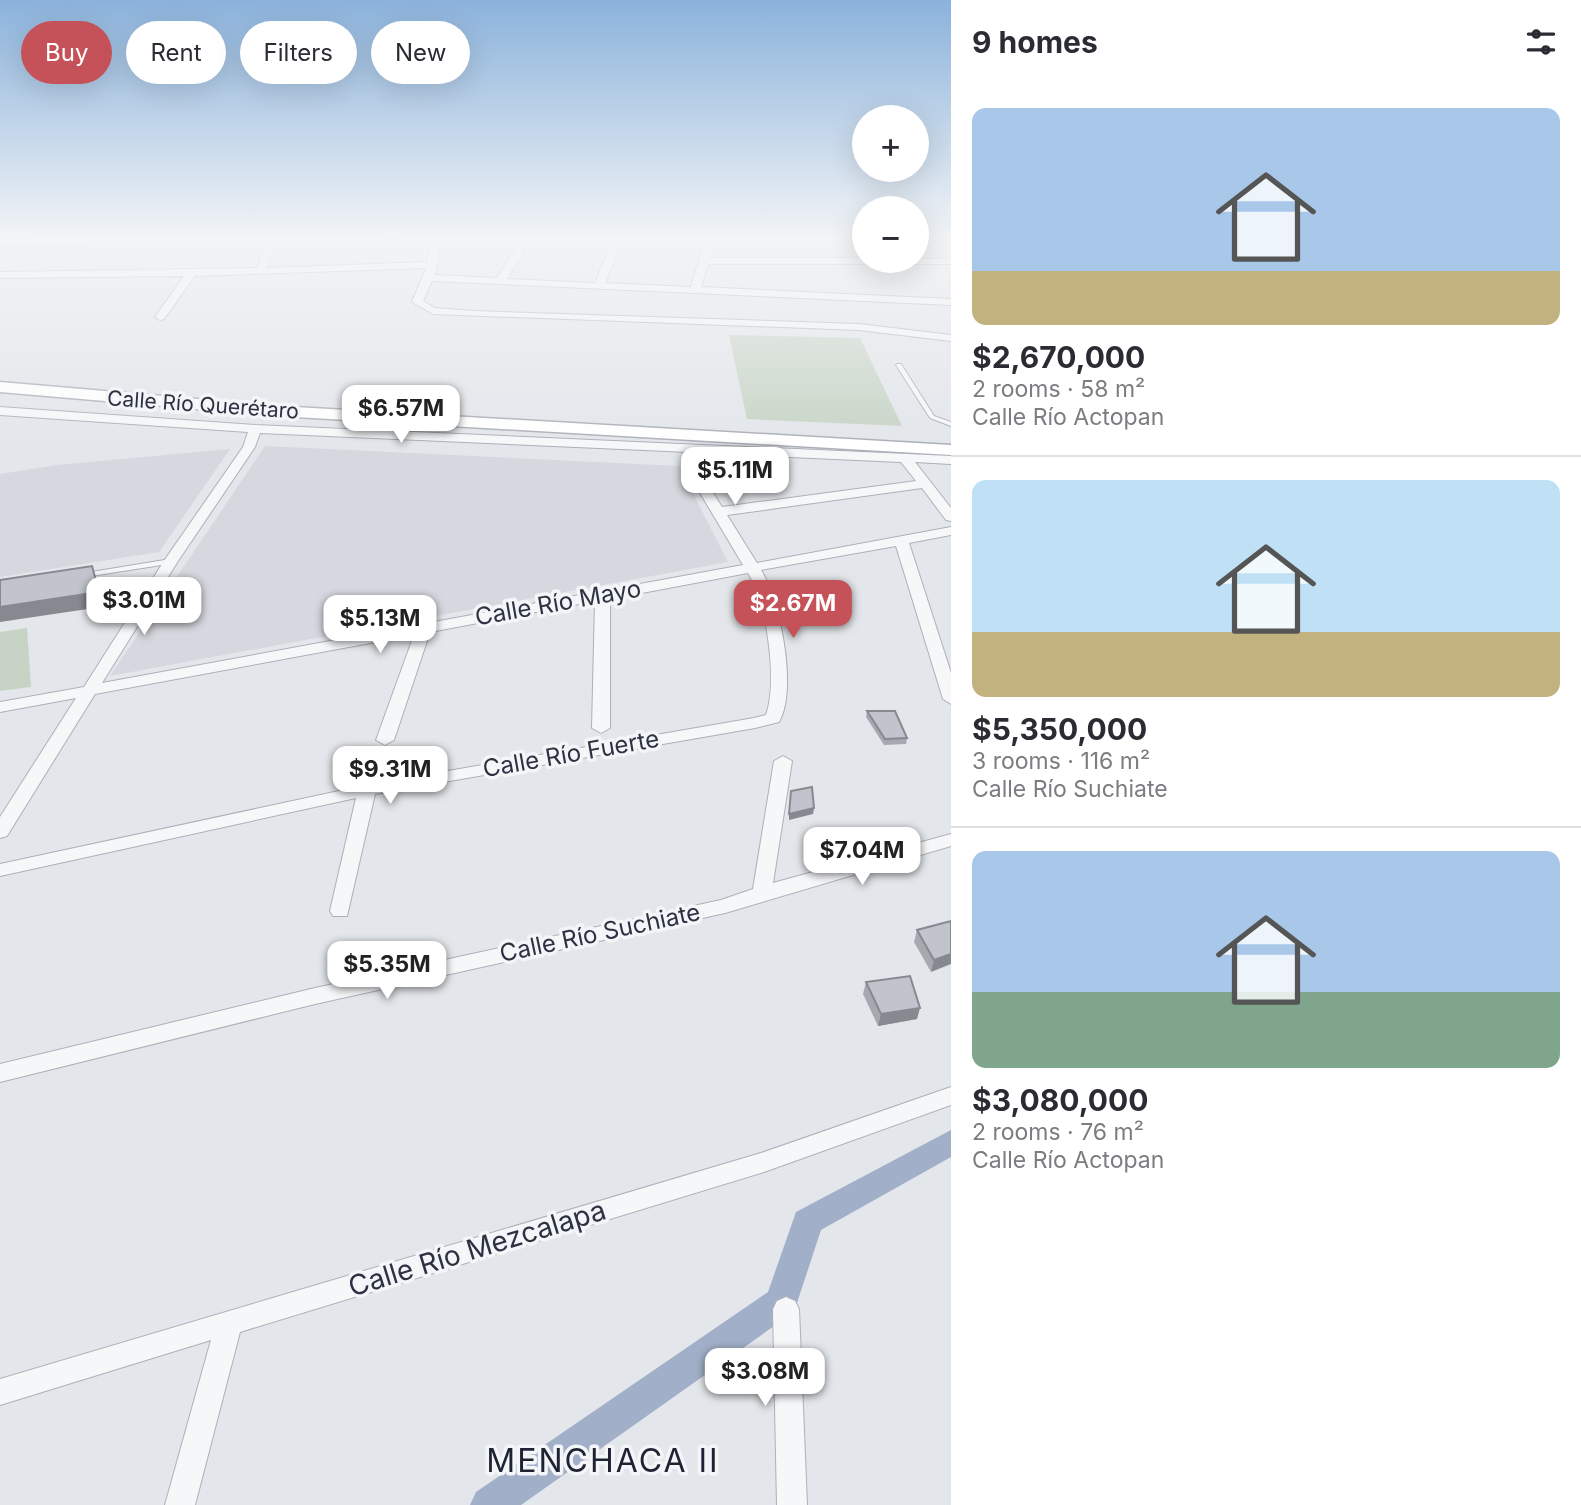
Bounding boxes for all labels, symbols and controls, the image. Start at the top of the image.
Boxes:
chip: Buy [21,21,112,84]
chip: Rent [126,21,226,84]
chip: Filters [240,21,357,84]
chip: New [371,21,470,84]
icon: filters [1522,23,1560,61]
text: 9 homes [972,24,1098,60]
map controls [852,105,929,273]
button: + [852,105,929,182]
icon: home [1203,154,1329,280]
button: − [852,196,929,273]
text: $2,670,000 [972,339,1145,375]
text: 2 rooms · 58 m² [972,375,1145,403]
street label: Calle Río Querétaro [106,385,300,424]
pin: $6.57M [344,386,458,445]
text: $6.57M [358,394,444,422]
text: Calle Río Actopan [972,403,1164,431]
pin: $5.11M [678,448,792,507]
text: $5.11M [697,456,773,484]
icon: home [1203,526,1329,652]
street label: Calle Río Mayo [473,574,643,631]
pin: $3.01M [87,578,201,637]
pin: $2.67M [736,580,850,640]
text: $3.01M [102,586,186,614]
text: $2.67M [750,589,836,617]
pin: $5.13M [323,596,437,655]
text: $5.13M [339,604,421,632]
text: $5,350,000 [972,711,1147,747]
street label: Calle Río Fuerte [481,724,661,783]
pin: $9.31M [333,746,447,806]
text: 3 rooms · 116 m² [972,747,1150,775]
text: $9.31M [349,755,431,783]
text: Calle Río Suchiate [972,775,1168,803]
pin: $7.04M [805,828,919,887]
text: $7.04M [819,836,905,864]
street label: Calle Río Suchiate [497,897,703,968]
icon: home [1203,897,1329,1023]
pin: $5.35M [330,942,444,1001]
text: $5.35M [343,950,431,978]
text: $3,080,000 [972,1082,1148,1118]
text: 2 rooms · 76 m² [972,1118,1144,1146]
text: Calle Río Actopan [972,1146,1164,1174]
street label: Calle Río Mezcalapa [344,1193,610,1303]
pin: $3.08M [708,1348,822,1408]
text: $3.08M [721,1357,809,1385]
district label: MENCHACA II [486,1441,720,1480]

